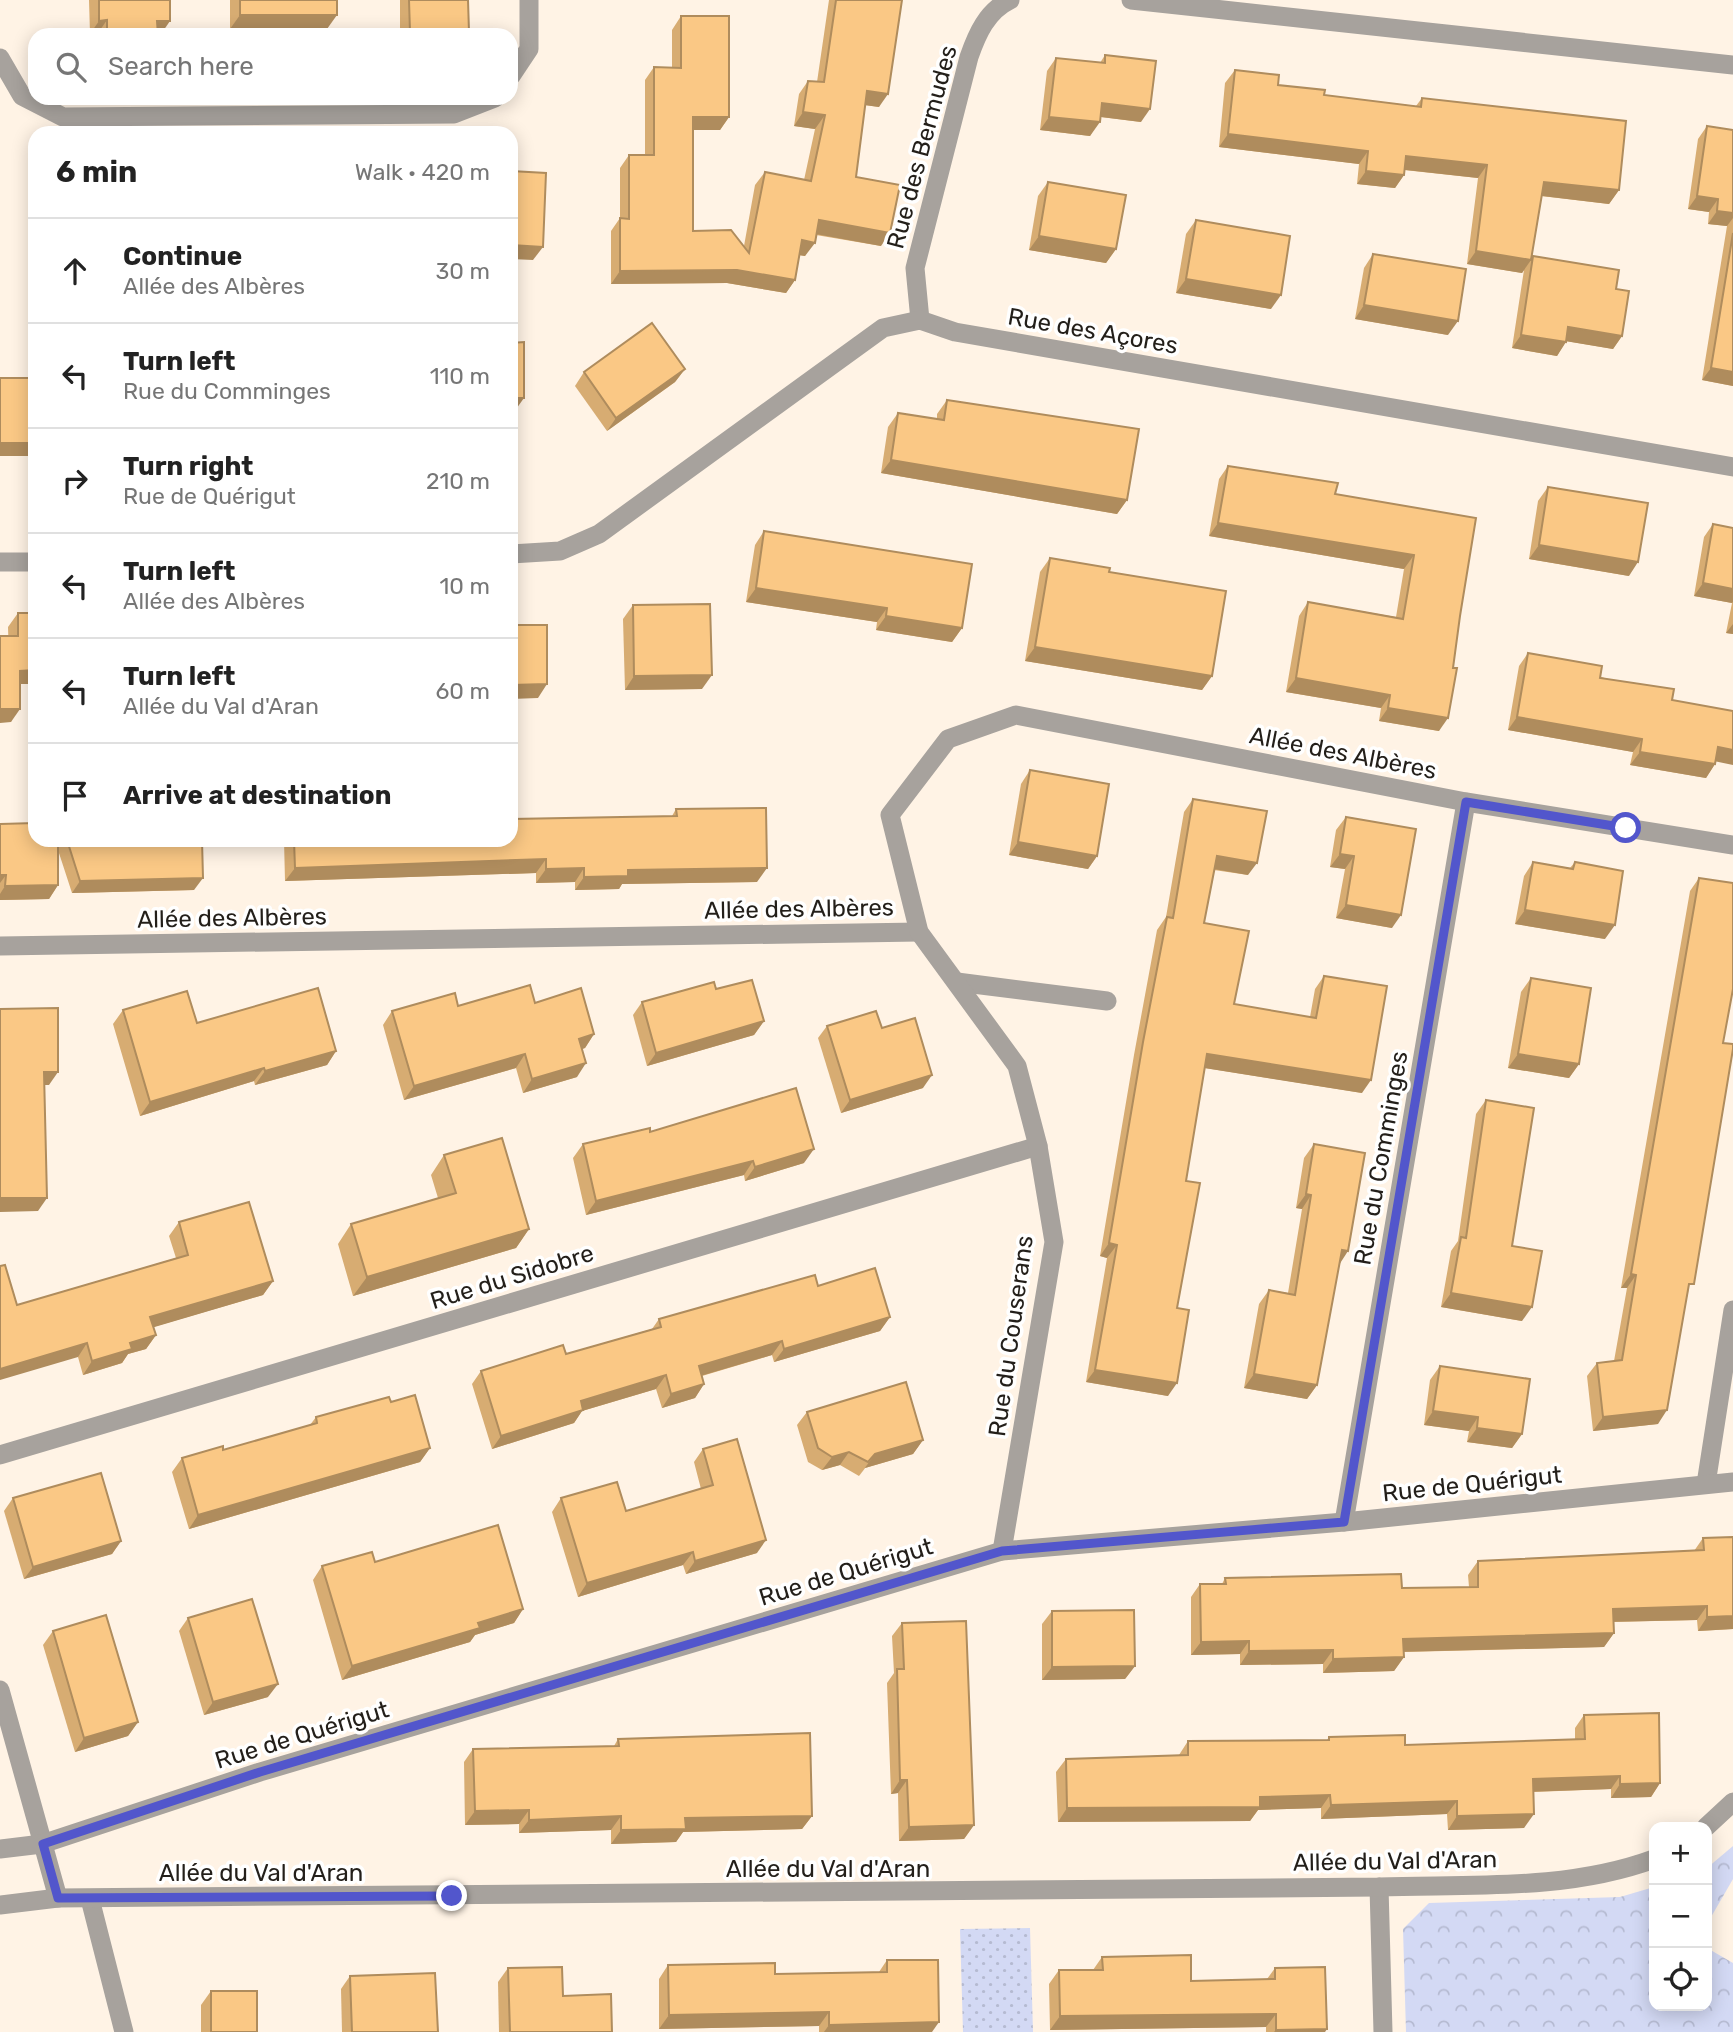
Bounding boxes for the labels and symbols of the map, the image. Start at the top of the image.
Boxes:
street label: Rue des Bermudes [881,42,963,252]
street label: Rue des Açores [1006,302,1180,360]
street label: Allée des Albères [1247,721,1439,785]
route start [1610,812,1641,843]
street label: Allée des Albères [704,893,894,925]
street label: Allée des Albères [137,902,327,934]
street label: Rue du Comminges [1348,1049,1414,1267]
street label: Rue du Couserans [983,1234,1039,1438]
street label: Rue du Sidobre [427,1239,597,1315]
street label: Rue de Quérigut [1381,1461,1563,1507]
street label: Rue de Quérigut [756,1532,936,1612]
street label: Rue de Quérigut [212,1695,392,1775]
street label: Allée du Val d'Aran [1293,1845,1497,1877]
street label: Allée du Val d'Aran [726,1855,930,1883]
street label: Allée du Val d'Aran [159,1859,363,1887]
route end [436,1880,467,1911]

